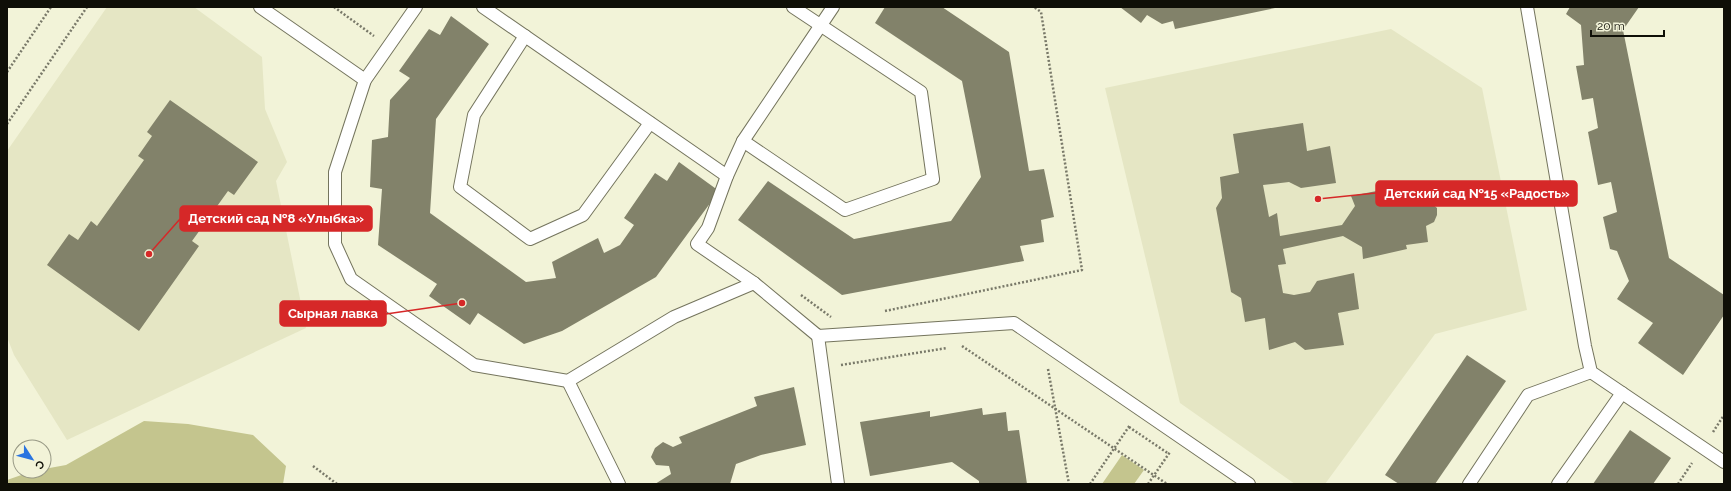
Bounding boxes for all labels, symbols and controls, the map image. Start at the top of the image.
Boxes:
scale bar [1591,12,1664,38]
text: 20 m [1597,19,1625,33]
callout: Детский сад №15 «Радость» [1376,181,1577,206]
text: Детский сад №15 «Радость» [1384,186,1570,201]
callout: Детский сад №8 «Улыбка» [180,206,372,231]
text: Детский сад №8 «Улыбка» [188,211,364,226]
callout: Сырная лавка [280,301,386,326]
text: Сырная лавка [288,306,379,321]
north arrow [12,439,52,479]
text: С [32,458,47,472]

